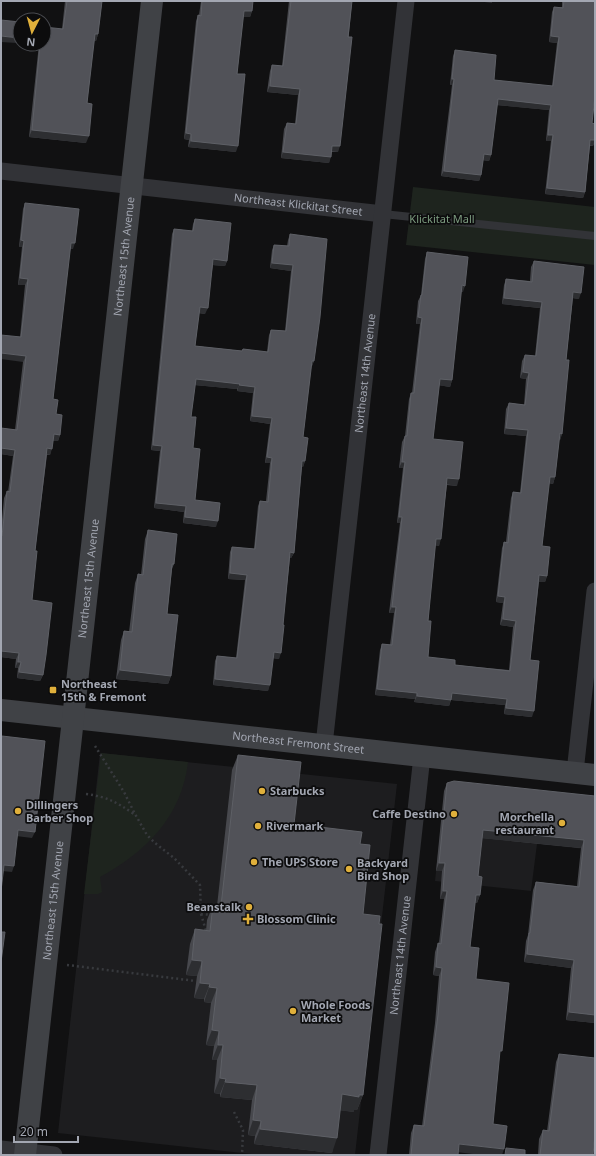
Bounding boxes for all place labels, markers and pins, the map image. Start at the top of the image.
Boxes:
place label: Northeast 15th & Fremont [61,676,147,704]
marker: Northeast 15th & Fremont [48,685,58,695]
place label: Starbucks [270,783,325,798]
marker: Starbucks [257,786,267,796]
place label: Dillingers Barber Shop [26,797,93,825]
marker: Dillingers Barber Shop [13,806,23,816]
place label: Caffe Destino [372,806,446,821]
marker: Caffe Destino [449,809,459,819]
place label: Morchella restaurant [495,809,554,837]
place label: Rivermark [266,818,324,833]
marker: Morchella restaurant [557,818,567,828]
marker: Rivermark [253,821,263,831]
place label: The UPS Store [262,854,338,869]
place label: Backyard Bird Shop [357,855,409,883]
marker: The UPS Store [249,857,259,867]
marker: Backyard Bird Shop [344,864,354,874]
place label: Beanstalk [186,899,241,914]
marker: Beanstalk [244,902,254,912]
place label: Blossom Clinic [257,911,336,926]
marker: Blossom Clinic [242,913,254,925]
place label: Whole Foods Market [301,997,371,1025]
marker: Whole Foods Market [288,1006,298,1016]

